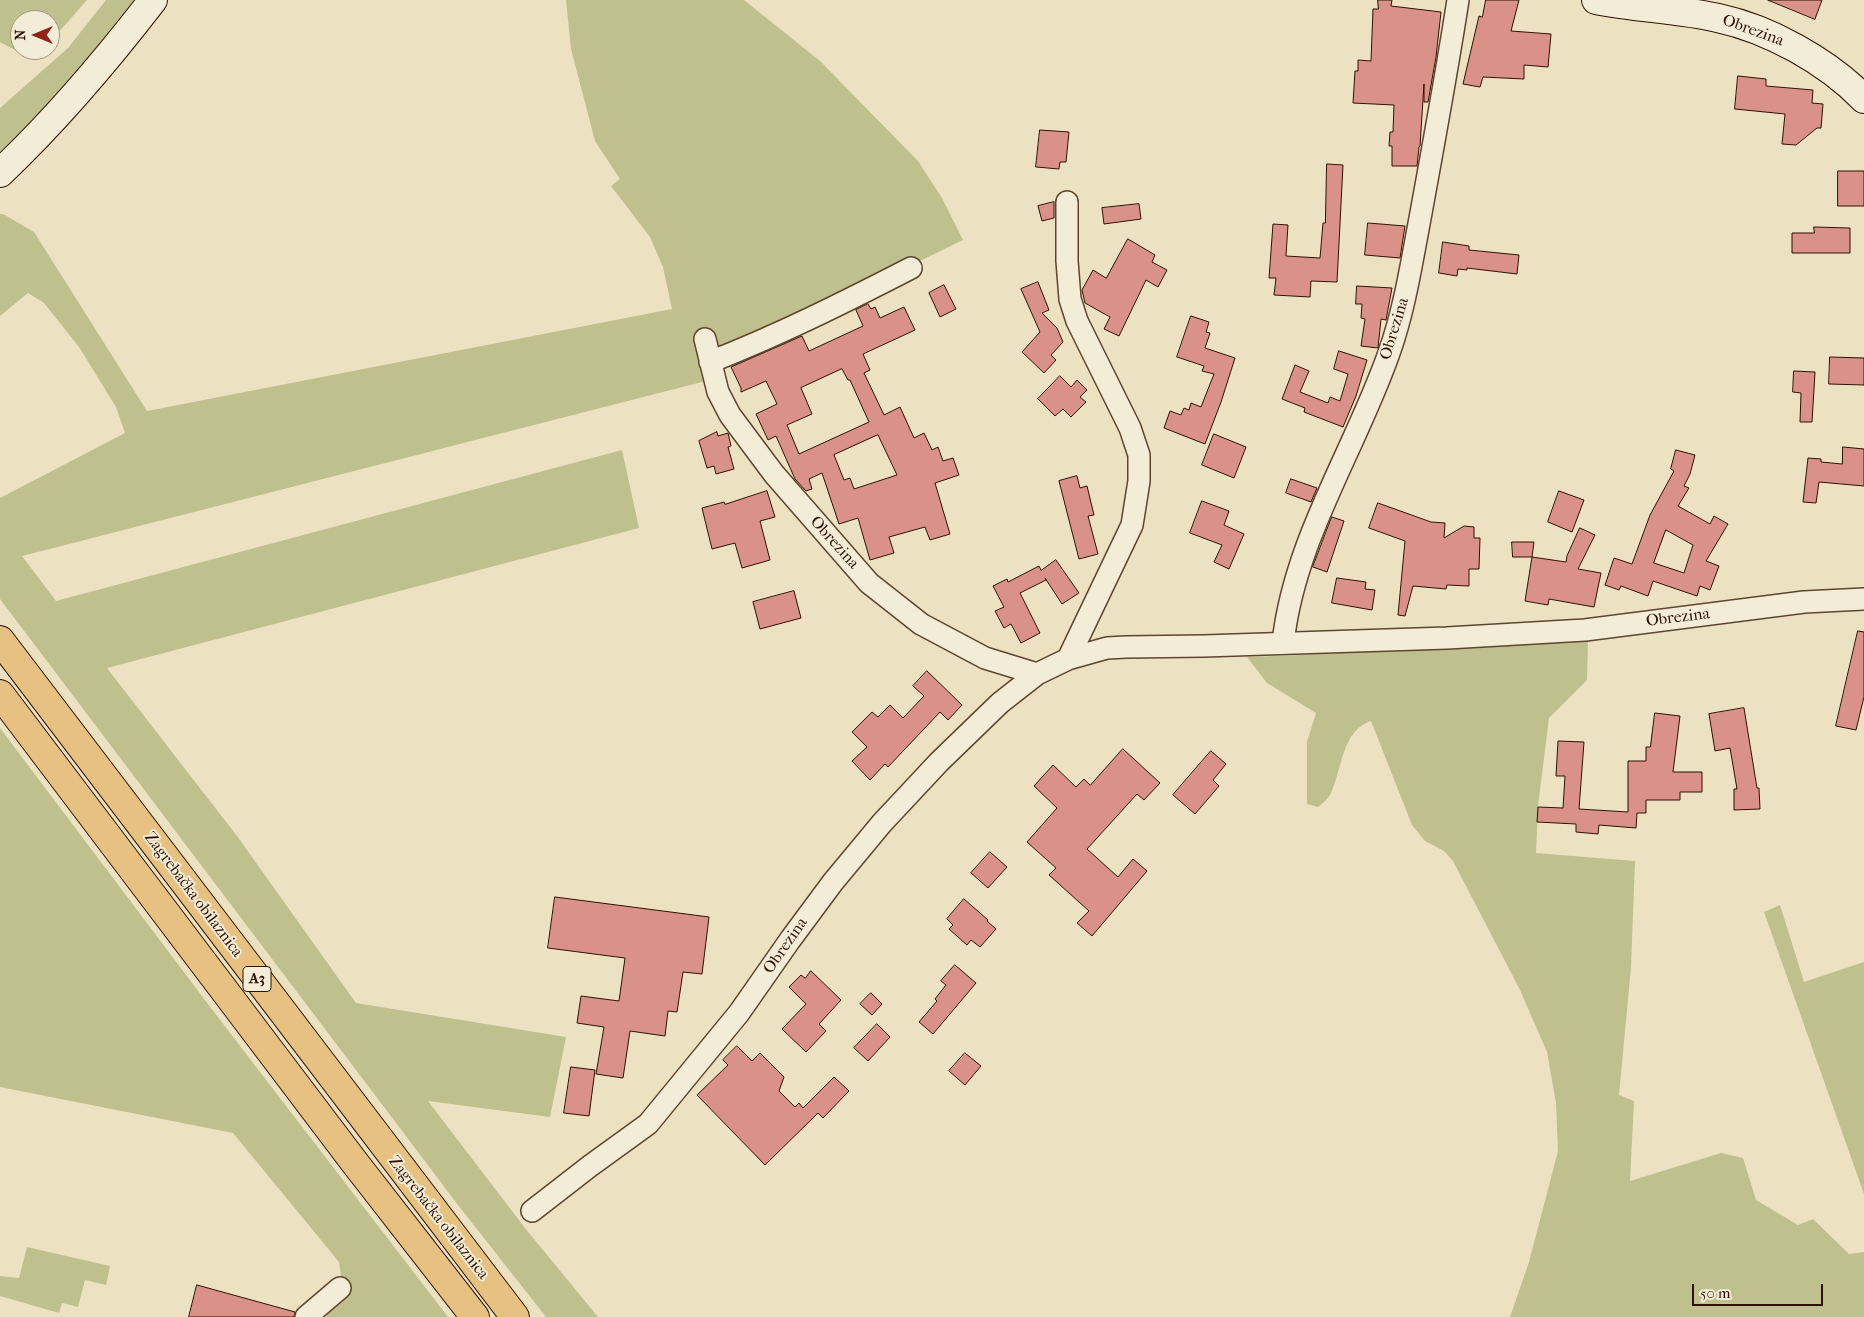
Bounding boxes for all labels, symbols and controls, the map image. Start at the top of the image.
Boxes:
north arrow [10,10,60,60]
street label: Obrezina [1720,11,1786,51]
text: N [12,30,29,40]
street label: Obrezina [1376,296,1414,362]
street label: Obrezina [805,513,863,573]
street label: Obrezina [1645,605,1711,631]
street label: Zagrebačka obilaznica [140,829,246,961]
street label: Obrezina [760,914,812,978]
road number: A3 [243,966,271,992]
street label: Zagrebačka obilaznica [384,1152,492,1284]
scale bar [1694,1274,1825,1306]
text: 50 m [1700,1284,1730,1302]

